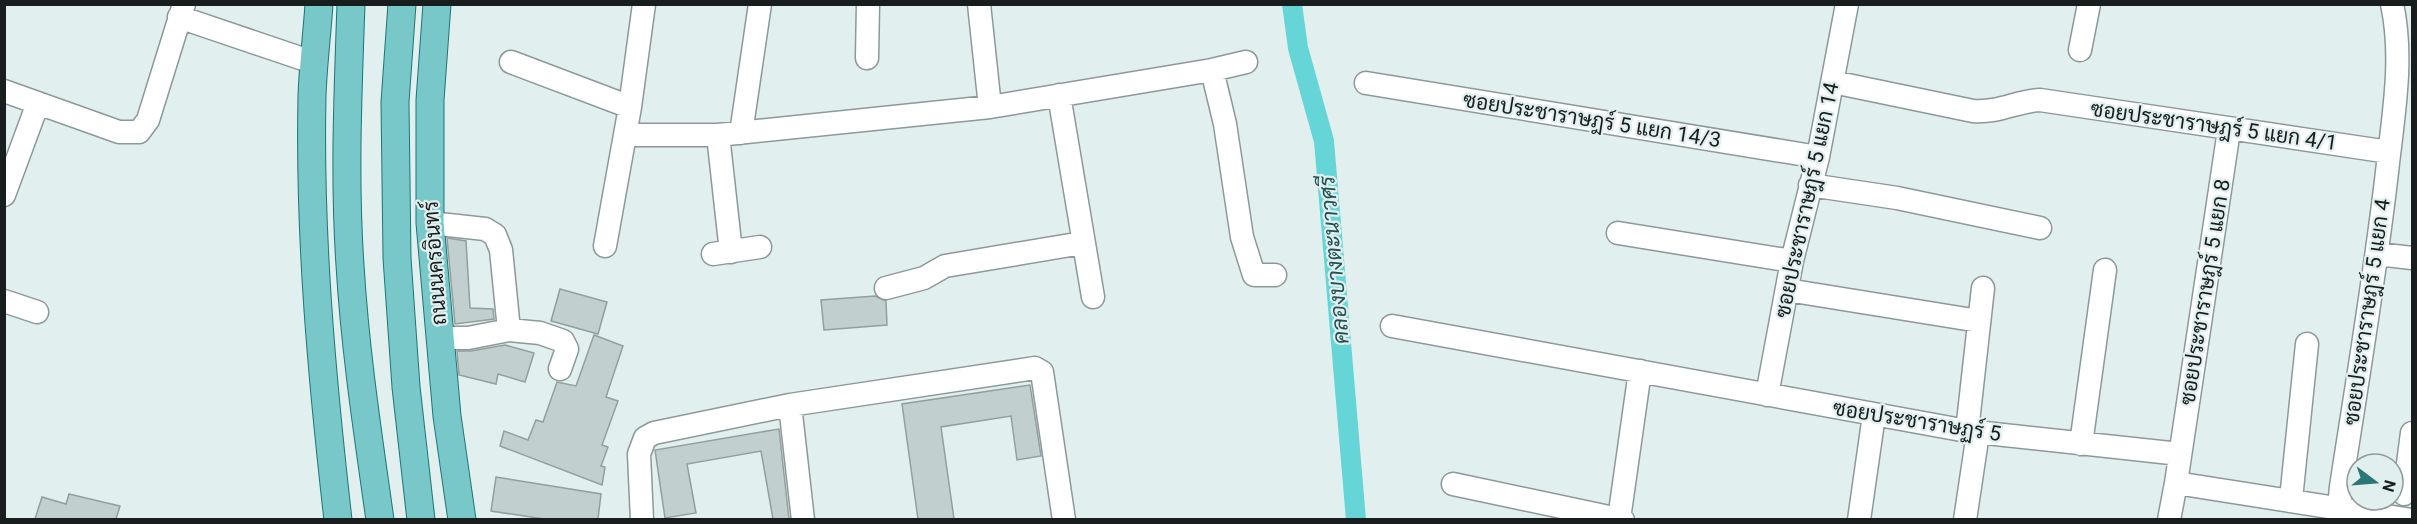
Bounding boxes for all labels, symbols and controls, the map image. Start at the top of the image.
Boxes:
street label: ซอยประชาราษฎร์ 5 แยก 14 [1768,79,1846,320]
street label: ซอยประชาราษฎร์ 5 แยก 14/3 [1461,86,1723,154]
street label: ซอยประชาราษฎร์ 5 แยก 4/1 [2089,95,2339,157]
water label: คลองบางตะนาวศรี [1313,173,1354,345]
street label: ซอยประชาราษฎร์ 5 แยก 8 [2173,177,2237,407]
street label: ซอยประชาราษฎร์ 5 แยก 4 [2337,197,2397,427]
street label: ถนนนครอินทร์ [417,200,451,326]
street label: ซอยประชาราษฏร์ 5 [1831,394,2003,447]
north arrow [2345,452,2405,512]
text: N [2378,478,2400,494]

